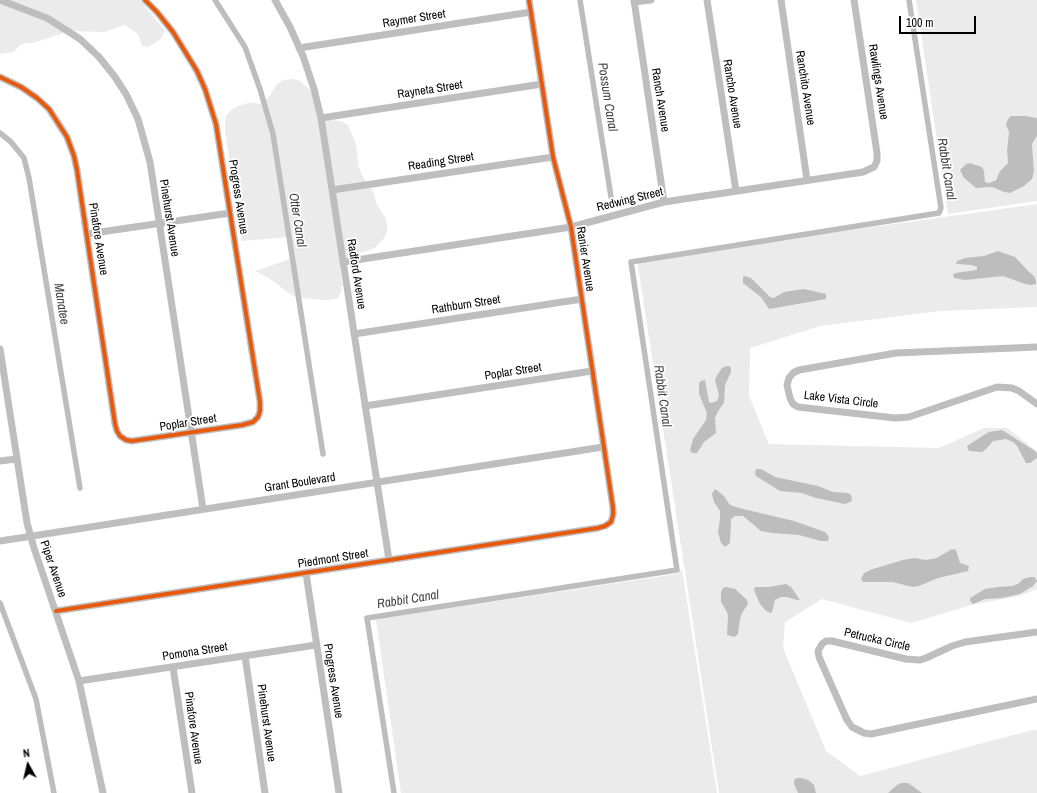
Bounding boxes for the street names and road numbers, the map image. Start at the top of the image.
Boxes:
street label: Raymer Street [382,7,446,31]
street label: Rawlings Avenue [865,43,891,121]
street label: Ranchito Avenue [792,50,818,126]
street label: Rancho Avenue [719,58,745,130]
street label: Ranch Avenue [648,67,672,133]
street label: Rayneta Street [396,78,464,102]
street label: Reading Street [407,150,475,174]
street label: Progress Avenue [225,159,251,235]
street label: Pinehurst Avenue [156,178,182,258]
street label: Redwing Street [595,185,665,215]
street label: Pinafore Avenue [85,202,111,276]
street label: Ranier Avenue [573,226,597,292]
street label: Radford Avenue [343,238,369,310]
street label: Rathburn Street [431,292,501,318]
street label: Poplar Street [484,360,542,384]
street label: Lake Vista Circle [803,388,879,412]
street label: Poplar Street [159,411,217,435]
street label: Grant Boulevard [263,470,337,496]
street label: Piper Avenue [37,539,69,599]
street label: Piedmont Street [297,546,369,572]
street label: Petrucka Circle [843,625,911,655]
street label: Pomona Street [161,640,229,664]
street label: Progress Avenue [320,643,346,719]
street label: Pinehurst Avenue [253,683,279,763]
street label: Pinafore Avenue [181,691,205,765]

